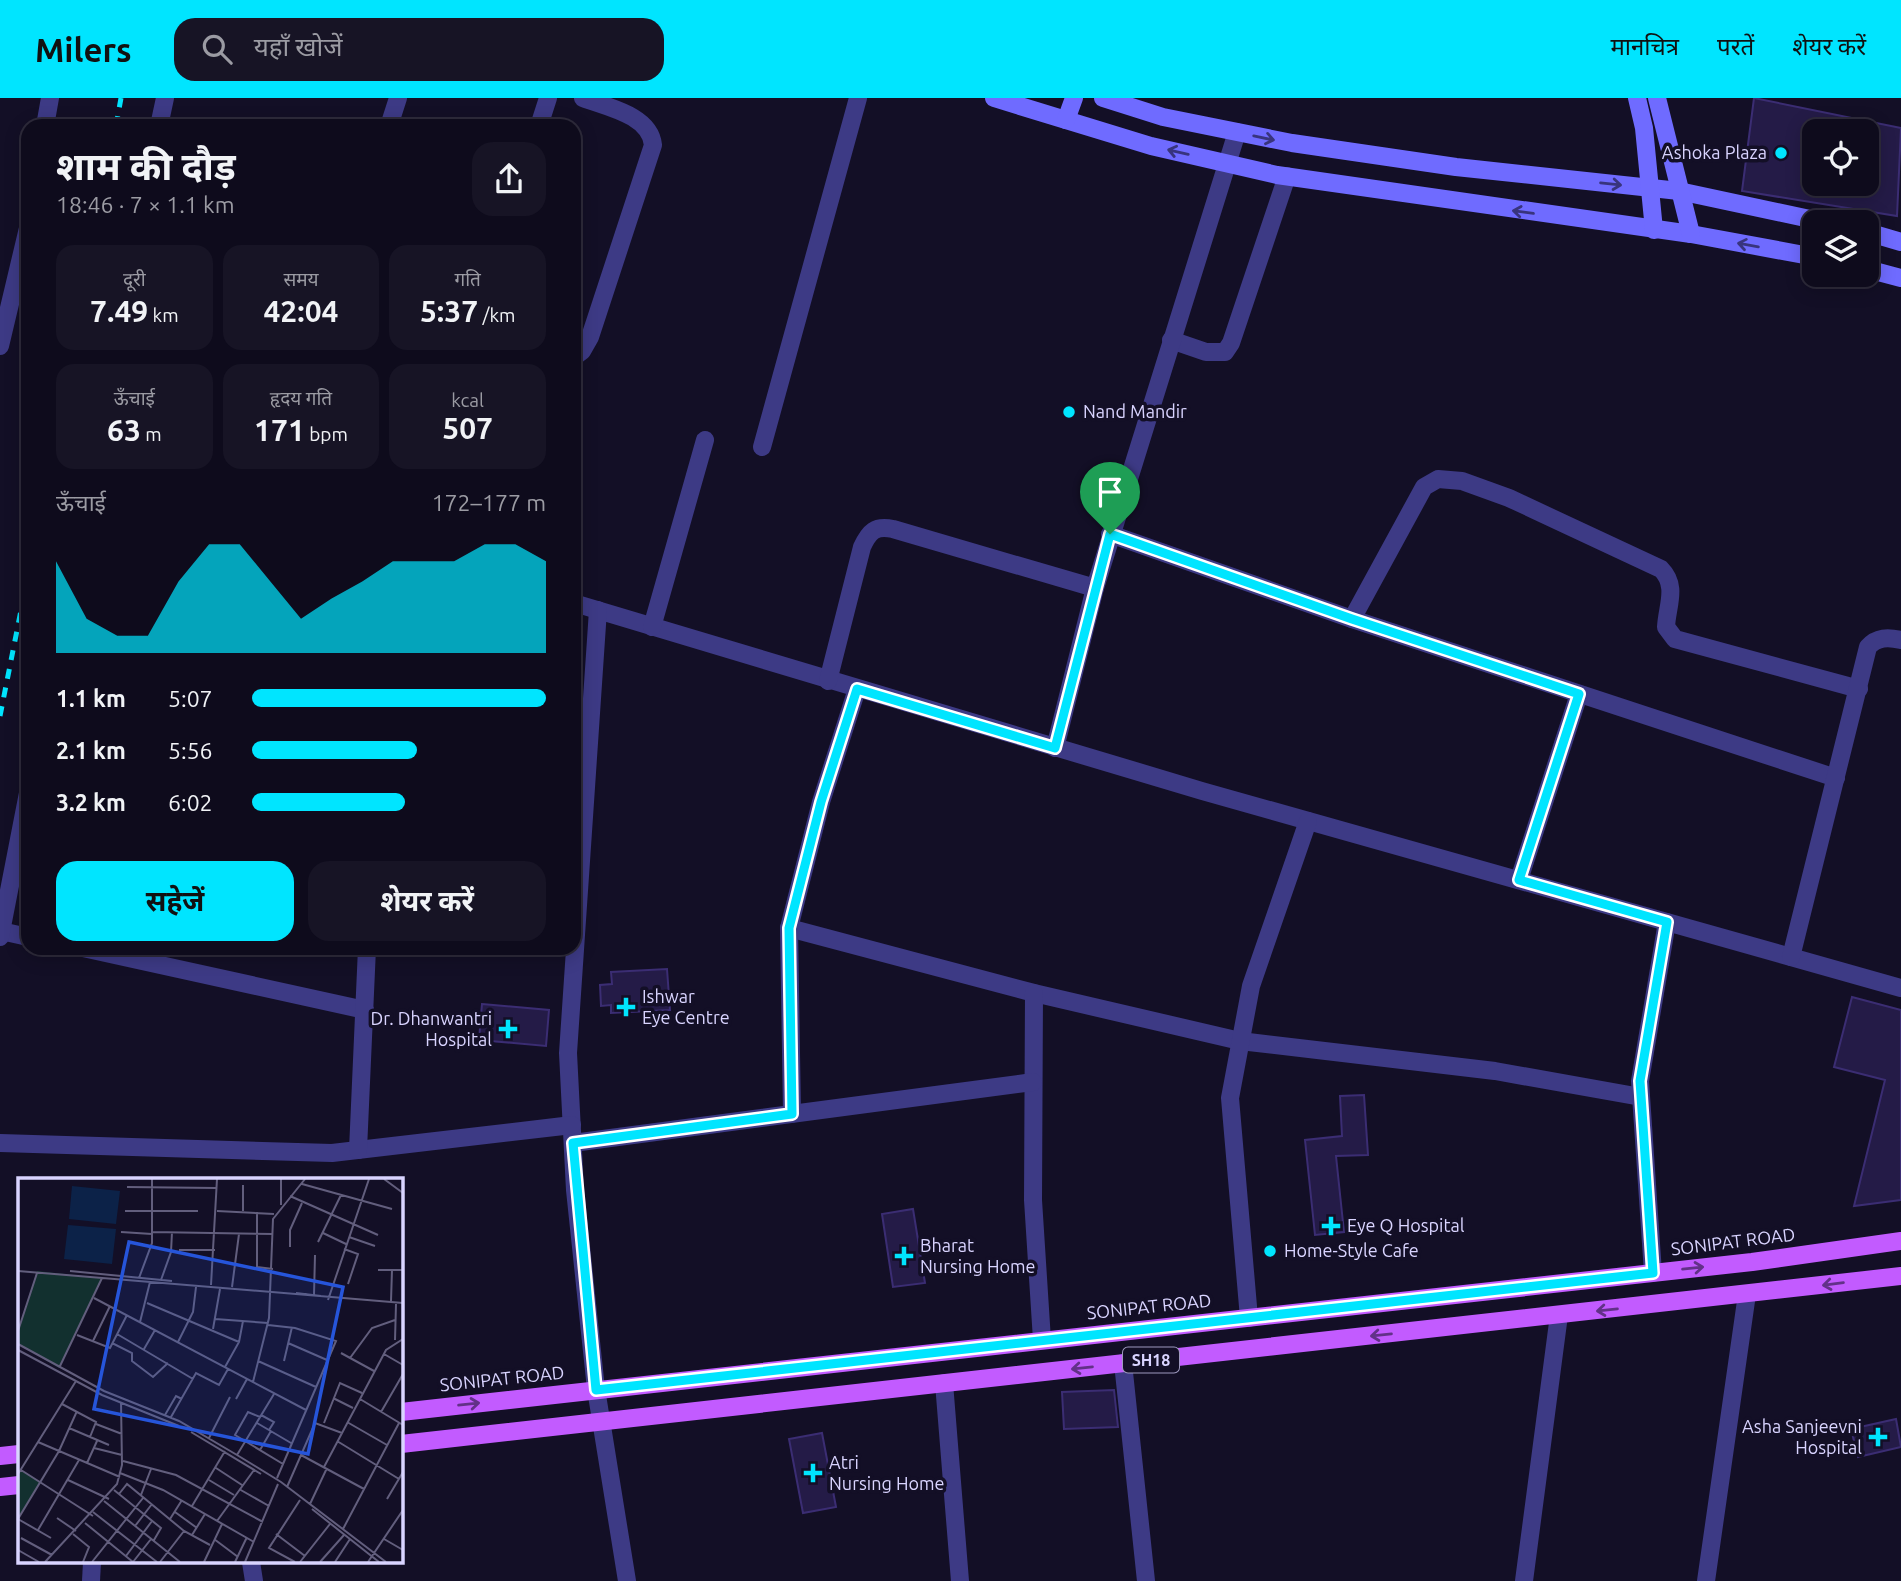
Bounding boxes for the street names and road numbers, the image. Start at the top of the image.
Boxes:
street label: SONIPAT ROAD [1670,1223,1796,1259]
street label: SONIPAT ROAD [1086,1290,1212,1322]
road number: SH18 [1123,1348,1179,1372]
street label: SONIPAT ROAD [439,1362,565,1394]

